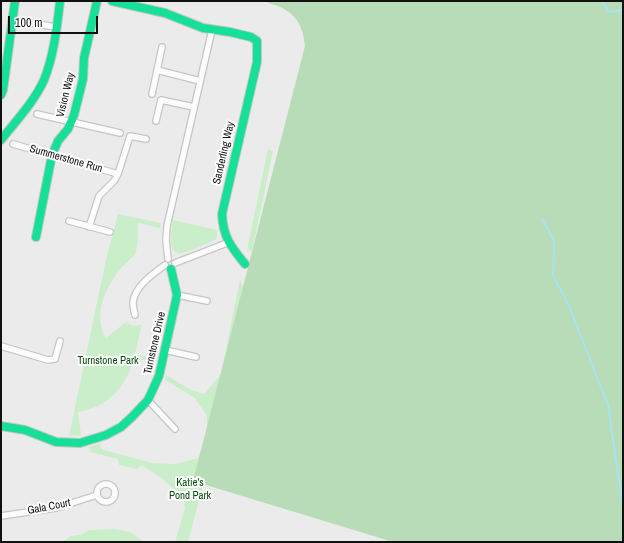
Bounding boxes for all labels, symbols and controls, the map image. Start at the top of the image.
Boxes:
scale bar [10,8,100,34]
text: 100 m [15,15,42,31]
street label: Vision Way [54,71,78,119]
street label: Sanderling Way [210,120,238,186]
street label: Summerstone Run [28,142,104,176]
street label: Turnstone Drive [141,310,169,376]
park label: Turnstone Park [78,354,138,368]
park label: Katie's Pond Park [169,476,211,502]
street label: Gala Court [26,496,72,518]

